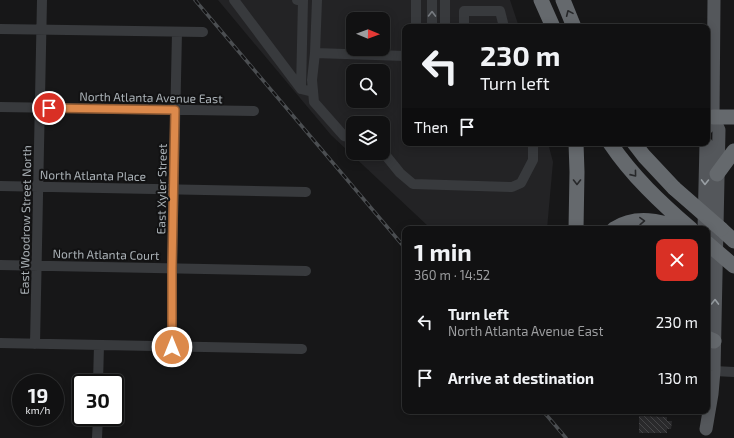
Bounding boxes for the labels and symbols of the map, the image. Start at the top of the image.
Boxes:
one-way arrow [428,10,436,16]
one-way arrow [565,10,573,17]
north arrow [346,12,390,56]
street label: North Atlanta Avenue East [79,89,223,105]
pin [32,91,66,125]
street label: East Xyler Street [153,143,169,234]
street label: East Woodrow Street North [17,145,33,295]
street label: North Atlanta Place [40,167,146,183]
one-way arrow [629,169,636,177]
one-way arrow [573,179,581,185]
one-way arrow [701,179,710,185]
one-way arrow [639,217,645,225]
street label: North Atlanta Court [53,246,160,262]
one-way arrow [711,299,719,305]
position arrow [151,326,193,368]
speed limit sign: 30 [72,374,124,426]

